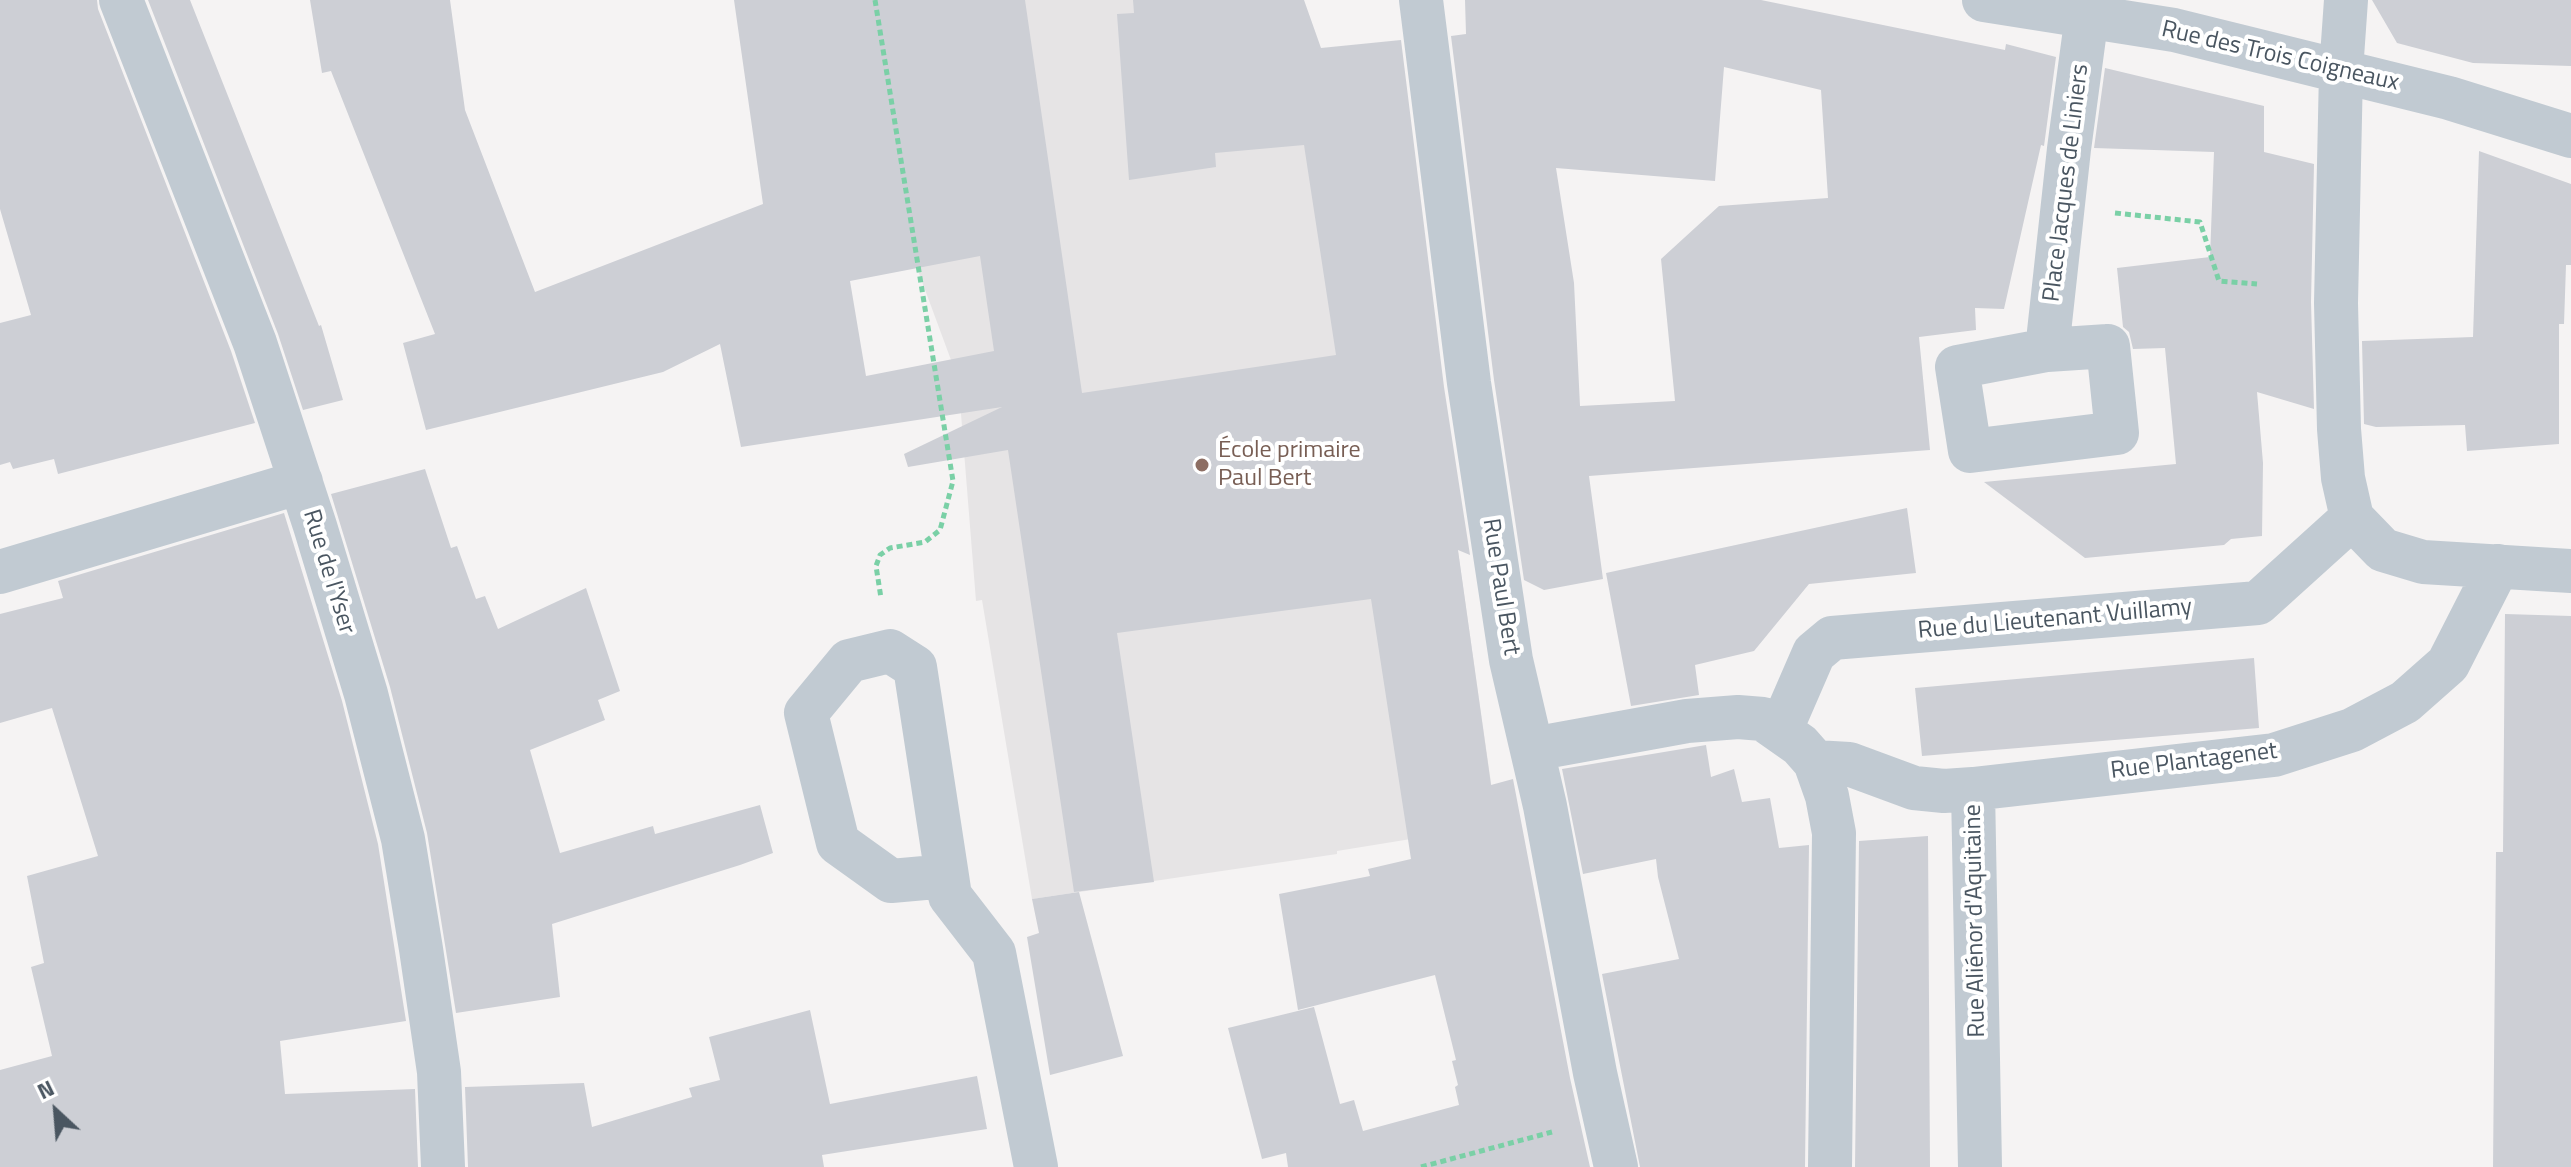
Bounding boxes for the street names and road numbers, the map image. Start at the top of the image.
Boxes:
street label: Rue des Trois Coigneaux [2158,16,2402,98]
street label: Place Jacques de Liniers [2038,62,2096,304]
street label: Rue de l'Yser [295,506,361,638]
street label: Rue Paul Bert [1475,517,1525,657]
street label: Rue du Lieutenant Vuillamy [1917,594,2193,646]
street label: Rue Plantagenet [2109,737,2279,787]
street label: Rue Aliénor d'Aquitaine [1960,804,1992,1038]

